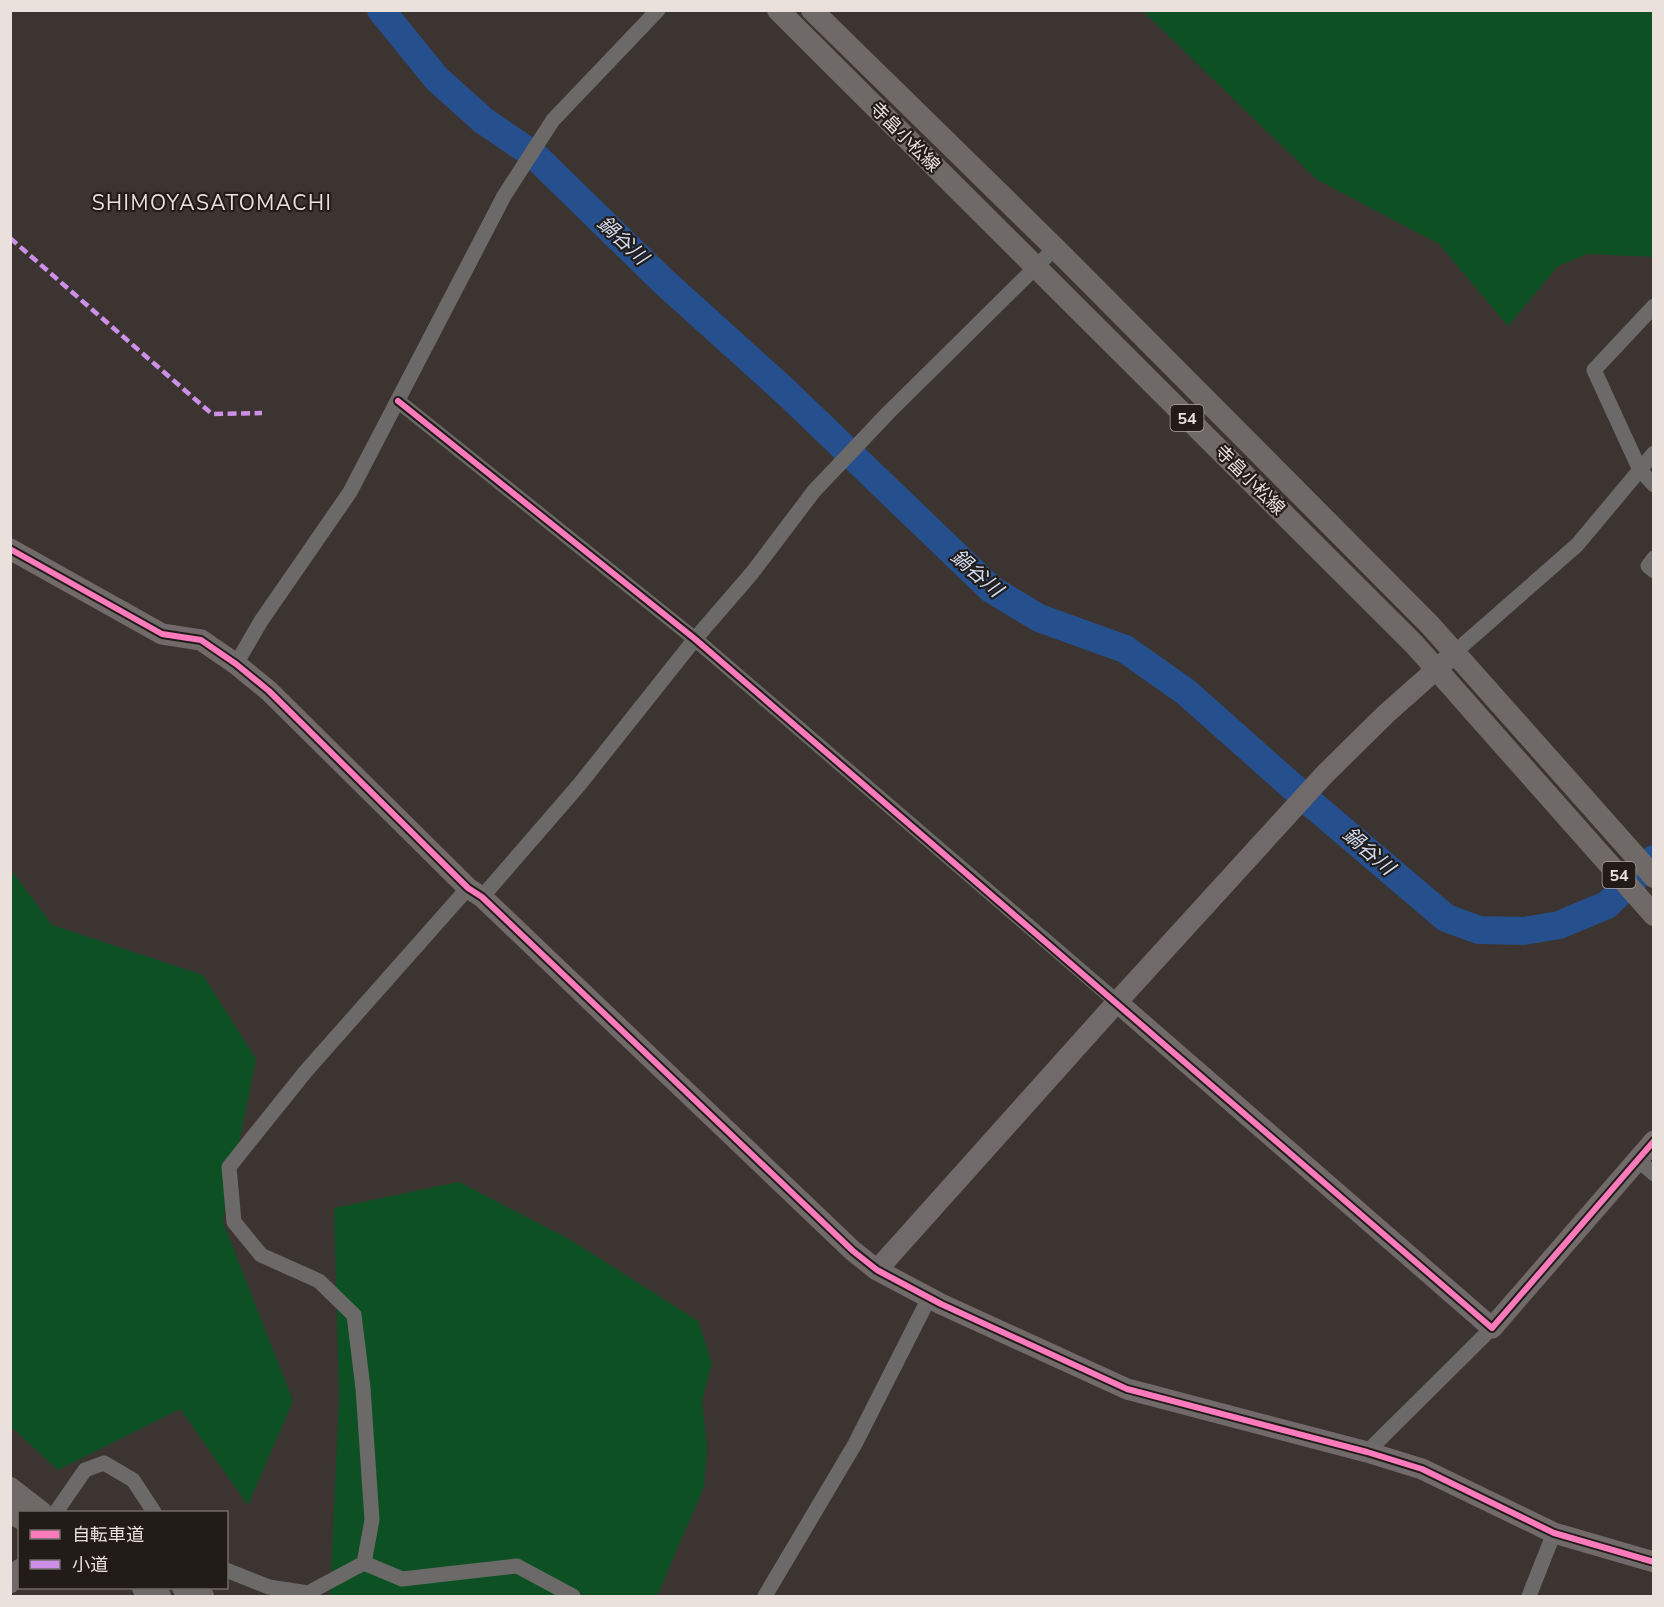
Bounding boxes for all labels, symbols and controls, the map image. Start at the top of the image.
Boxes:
street label: 寺畠小松線 [865,97,945,177]
district label: SHIMOYASATOMACHI [92,189,332,217]
water label: 鍋谷川 [592,210,655,272]
road number: 54 [1170,405,1204,431]
street label: 寺畠小松線 [1210,440,1290,520]
water label: 鍋谷川 [945,544,1010,605]
water label: 鍋谷川 [1337,822,1402,883]
road number: 54 [1602,862,1636,888]
legend [18,1511,228,1589]
text: 自転車道 [72,1523,144,1547]
text: 小道 [72,1553,108,1577]

